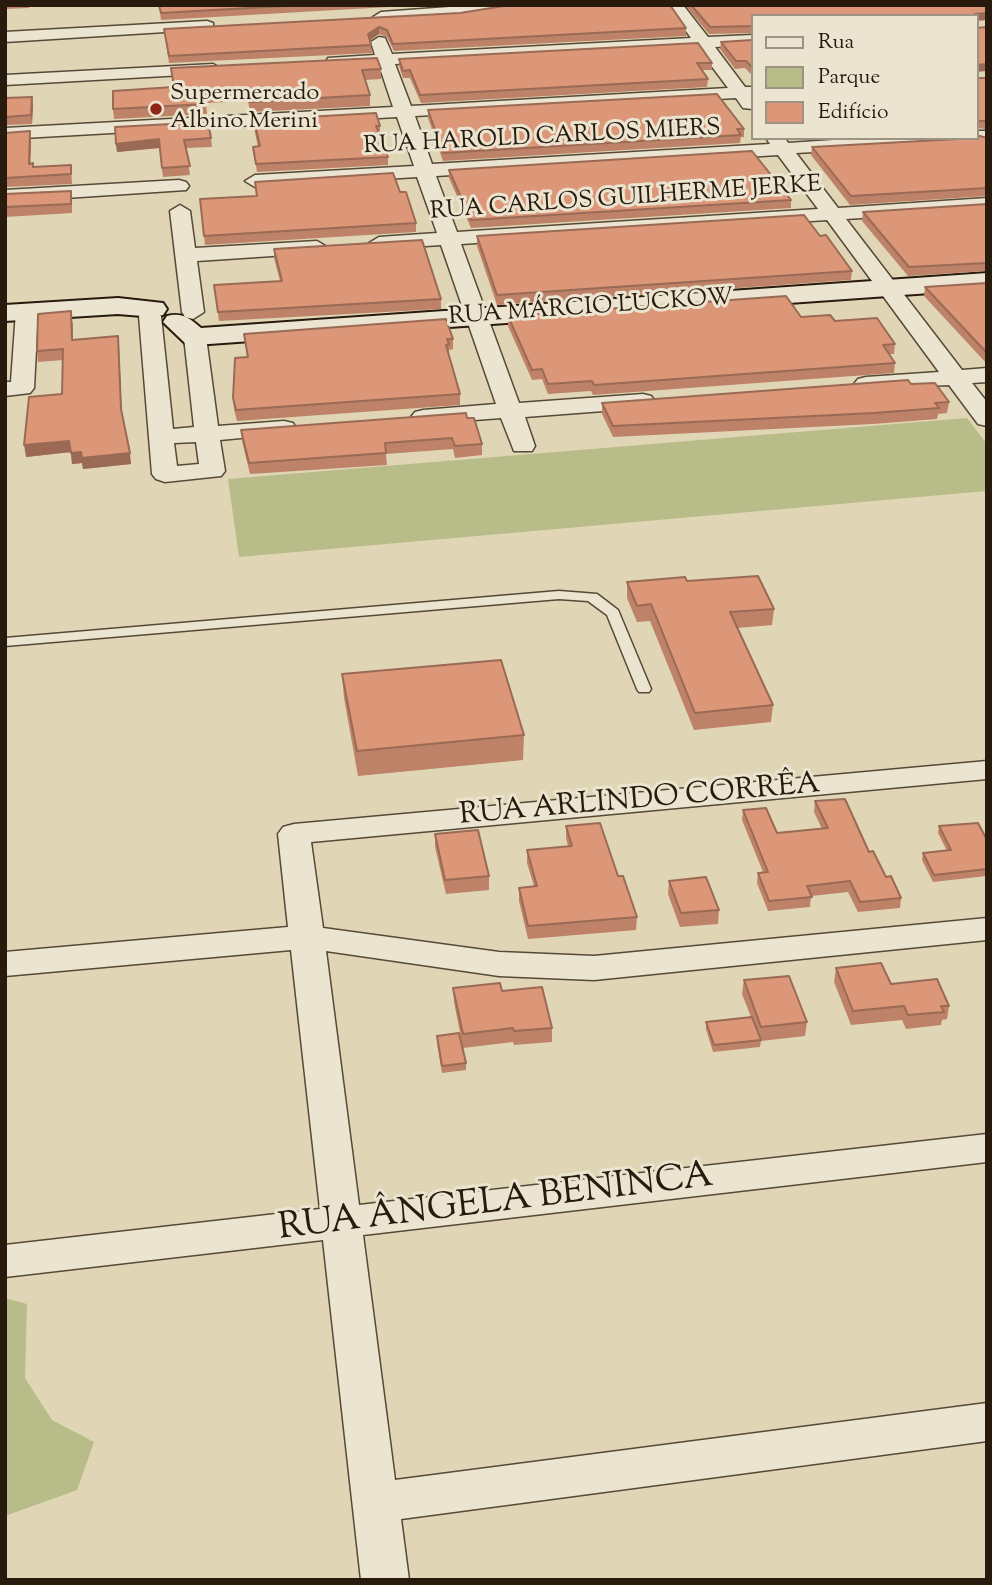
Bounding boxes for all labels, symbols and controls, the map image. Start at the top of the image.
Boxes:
legend [750,14,978,140]
text: Rua [818,28,854,58]
text: Parque [818,63,880,93]
place label: Supermercado Albino Merini [170,81,319,137]
text: Edifício [818,98,888,128]
marker: Supermercado Albino Merini [148,101,164,117]
street label: RUA HAROLD CARLOS MIERS [363,115,721,163]
street label: RUA CARLOS GUILHERME JERKE [429,172,823,228]
street label: RUA MÁRCIO LUCKOW [448,285,734,333]
street label: RUA ARLINDO CORRÊA [458,768,822,836]
street label: RUA ÂNGELA BENINCA [276,1156,716,1254]

